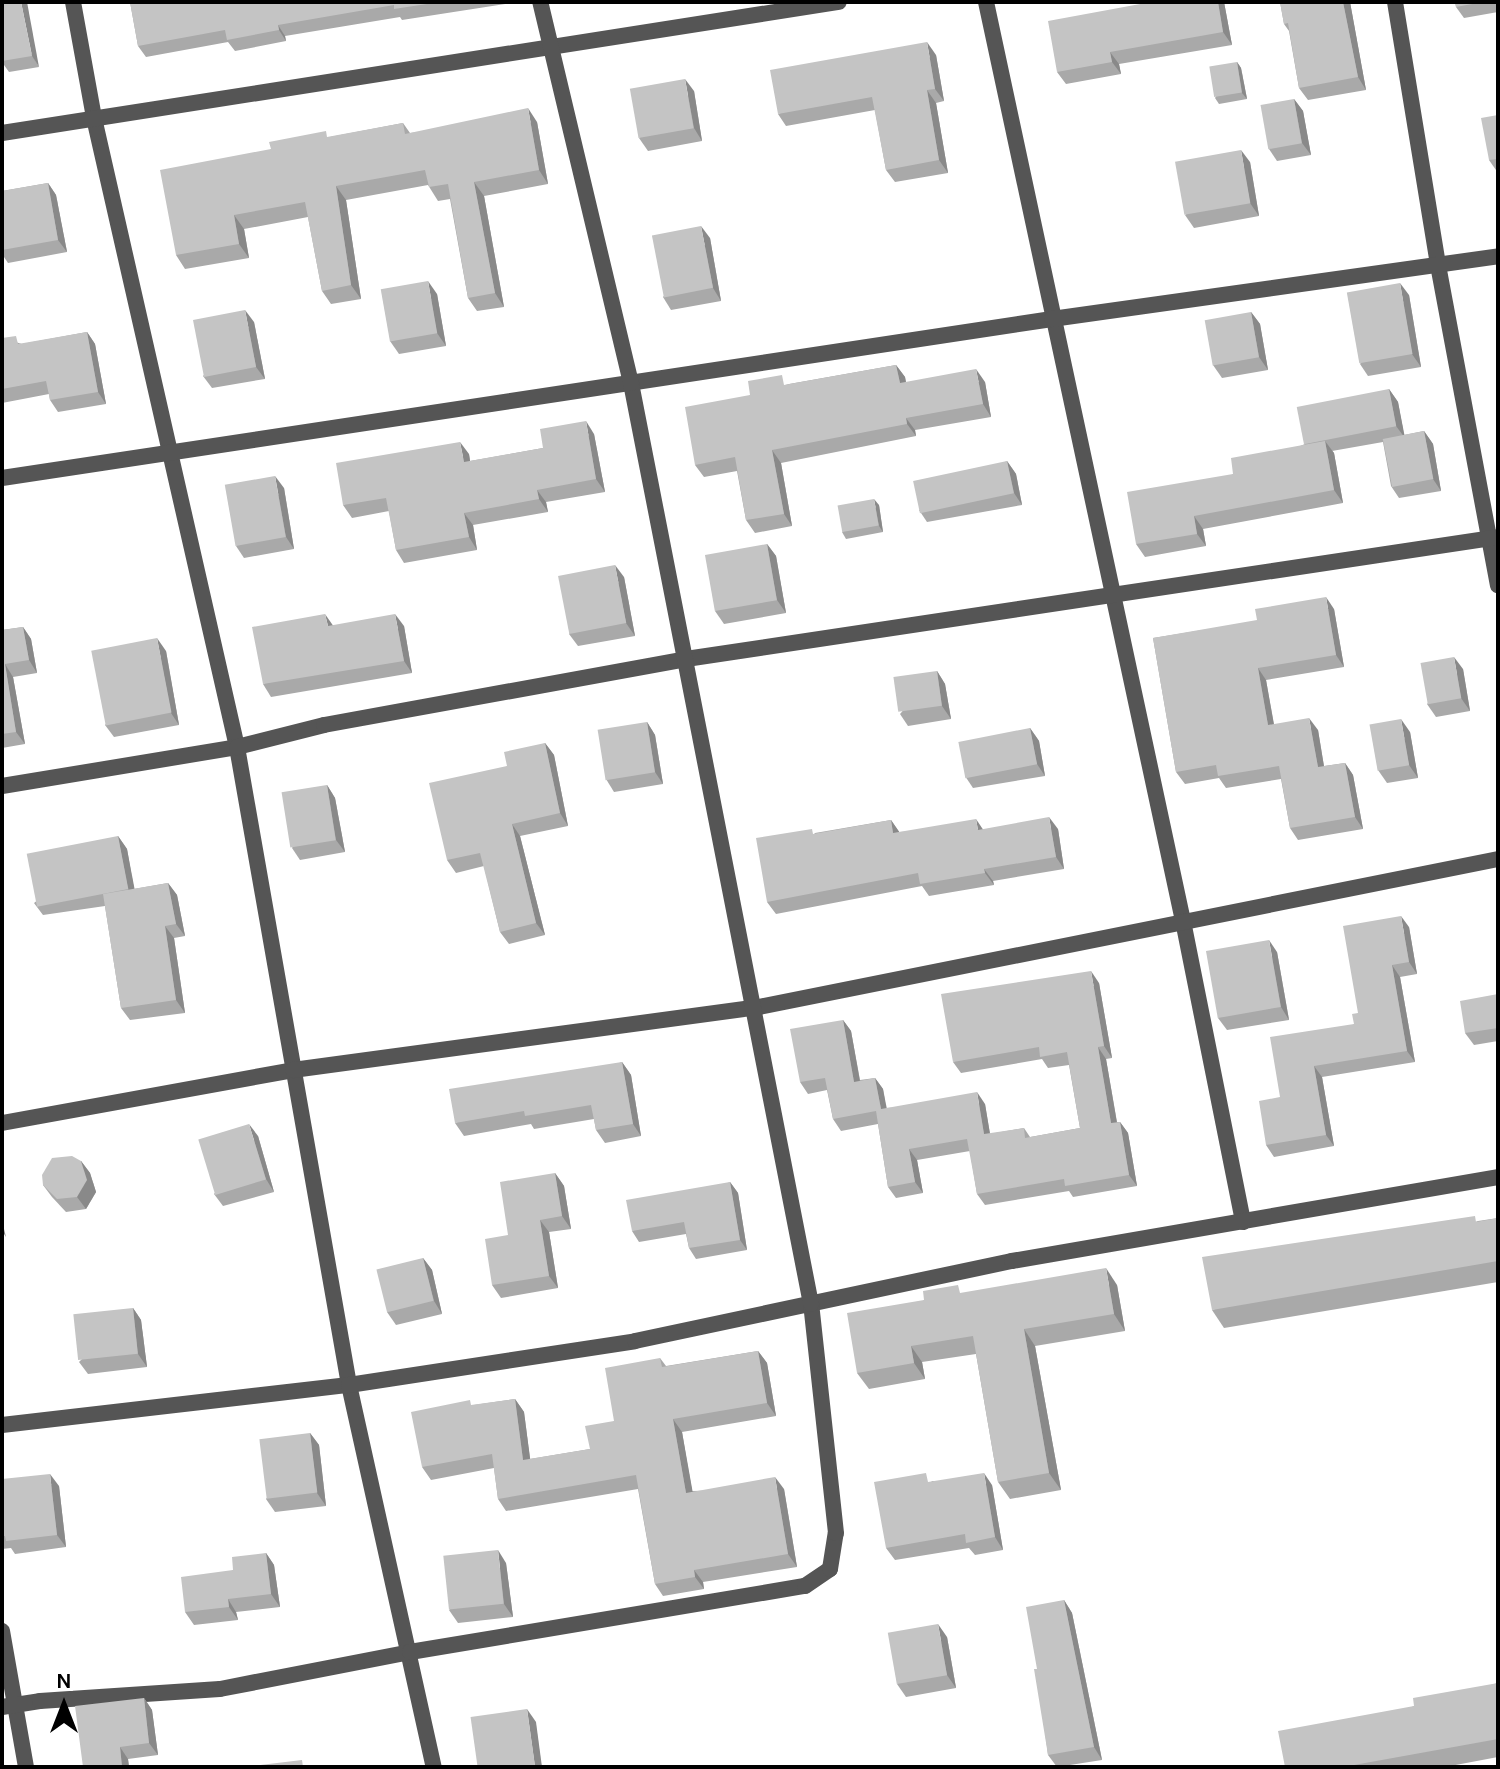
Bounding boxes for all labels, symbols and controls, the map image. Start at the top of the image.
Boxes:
north arrow [24,1665,104,1745]
text: N [56,1668,72,1694]

